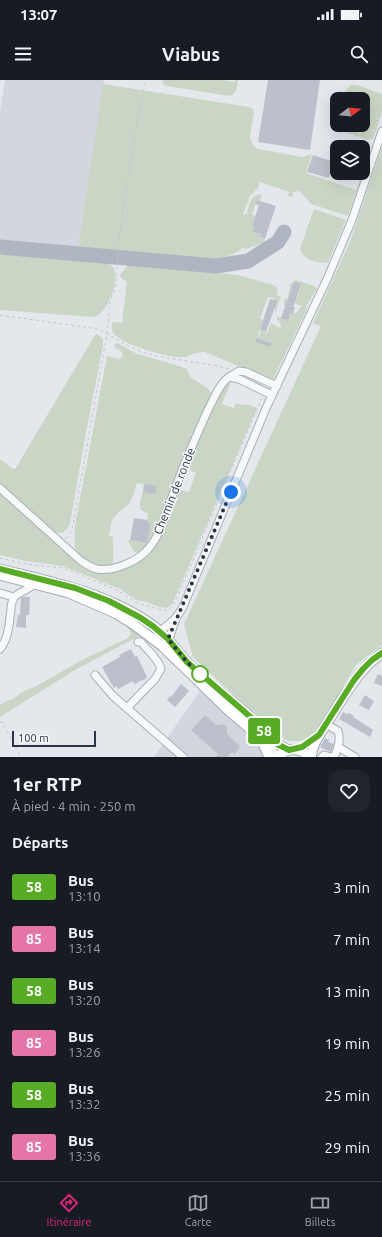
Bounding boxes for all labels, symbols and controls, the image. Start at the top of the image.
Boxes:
text: 13:07 [20,6,58,23]
icon: menu [12,43,34,65]
icon: search [348,43,370,65]
text: Viabus [162,44,220,64]
north arrow [330,92,370,132]
map controls [330,92,370,180]
button: layers [330,140,370,180]
street label: Chemin de ronde [151,446,197,536]
your location [221,482,241,502]
unlabelled marker [191,665,209,683]
line badge: 58 [246,718,282,744]
text: 58 [256,723,272,739]
scale bar [12,729,96,748]
text: 100 m [18,732,49,744]
button: heart [328,770,370,812]
text: 1er RTP [12,773,82,795]
text: À pied · 4 min · 250 m [12,799,136,813]
text: Départs [12,834,68,851]
text: Bus [68,872,94,889]
text: 58 [26,879,42,895]
text: 3 min [333,879,370,896]
text: 13:10 [68,889,101,903]
text: Bus [68,924,94,941]
text: 85 [26,931,42,947]
text: 7 min [333,931,370,948]
text: 13:14 [68,941,101,955]
text: Bus [68,976,94,993]
text: 58 [26,983,42,999]
text: 13 min [324,983,370,1000]
text: 13:20 [68,993,101,1007]
text: Bus [68,1028,94,1045]
text: 85 [26,1035,42,1051]
text: 19 min [324,1035,370,1052]
text: 13:26 [68,1045,101,1059]
text: Bus [68,1080,94,1097]
text: 58 [26,1087,42,1103]
text: 25 min [324,1087,370,1104]
text: 13:32 [68,1097,101,1111]
text: Bus [68,1132,94,1149]
text: 85 [26,1139,42,1155]
text: 29 min [324,1139,370,1156]
text: 13:36 [68,1149,101,1163]
tab: Itinéraire [47,1192,91,1228]
tab: Carte [185,1192,212,1228]
tab: Billets [305,1192,335,1228]

